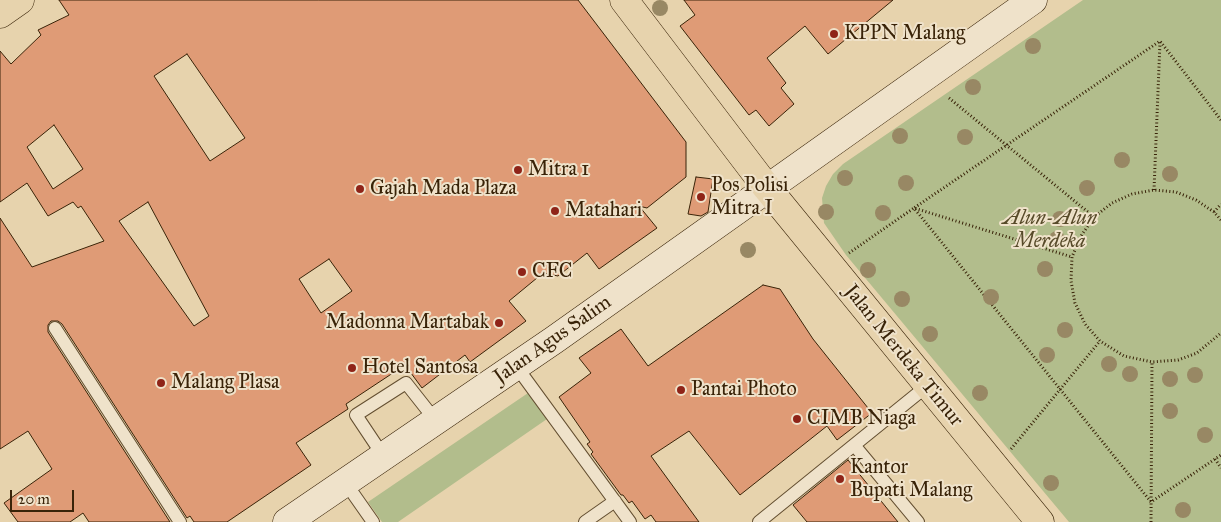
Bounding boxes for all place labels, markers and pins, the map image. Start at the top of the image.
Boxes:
place label: KPPN Malang [844,22,965,46]
marker: KPPN Malang [828,28,840,40]
place label: Mitra 1 [528,158,589,182]
marker: Mitra 1 [512,164,524,176]
place label: Pos Polisi Mitra I [711,174,789,221]
place label: Gajah Mada Plaza [370,177,517,201]
marker: Gajah Mada Plaza [354,183,366,195]
marker: Pos Polisi Mitra I [695,191,707,203]
place label: Matahari [565,199,642,223]
marker: Matahari [549,205,561,217]
place label: CFC [532,260,572,284]
marker: CFC [516,266,528,278]
place label: Madonna Martabak [326,311,489,335]
marker: Madonna Martabak [493,317,505,329]
place label: Hotel Santosa [362,356,478,380]
marker: Hotel Santosa [346,362,358,374]
place label: Malang Plasa [171,371,279,395]
marker: Malang Plasa [155,377,167,389]
place label: Pantai Photo [691,378,797,402]
marker: Pantai Photo [675,384,687,396]
place label: CIMB Niaga [807,407,916,431]
marker: CIMB Niaga [791,413,803,425]
place label: Kantor Bupati Malang [850,456,972,503]
marker: Kantor Bupati Malang [834,473,846,485]

